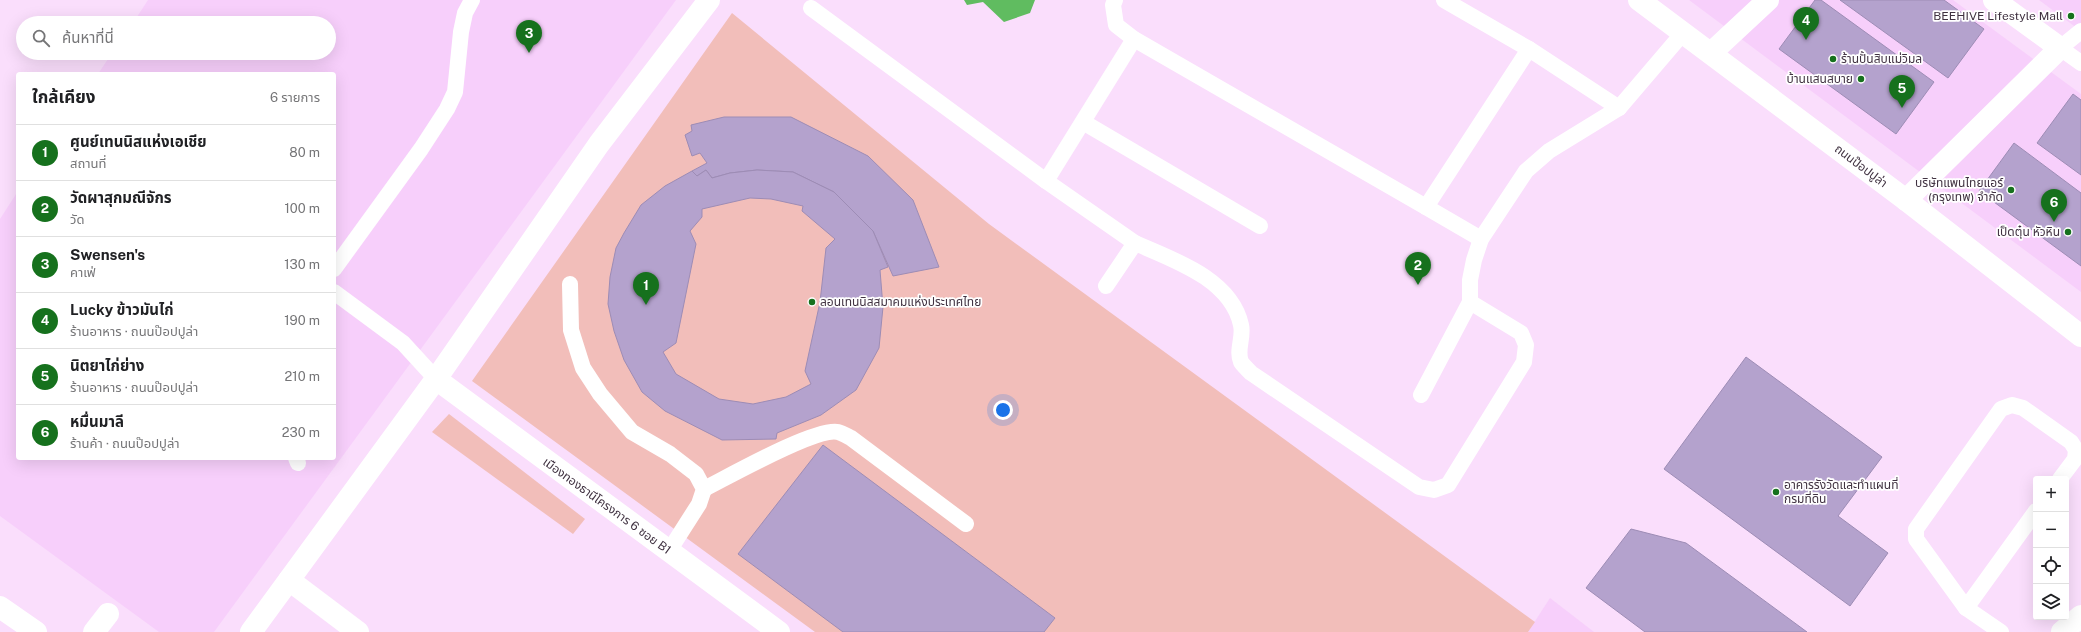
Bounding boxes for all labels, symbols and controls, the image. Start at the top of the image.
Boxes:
pin: 4 [1793,7,1819,40]
place label: BEEHIVE Lifestyle Mall [1933,9,2063,23]
marker: BEEHIVE Lifestyle Mall [2066,11,2076,21]
search box [16,16,336,60]
pin: 3 [516,20,542,53]
icon: search [30,27,52,49]
text: ค้นหาที่นี่ [62,29,114,46]
place label: ร้านปั้นสิบแม่วิมล [1841,50,1922,66]
marker: ร้านปั้นสิบแม่วิมล [1828,54,1838,64]
place label: บ้านแสนสบาย [1786,72,1853,86]
marker: บ้านแสนสบาย [1856,74,1866,84]
pin: 5 [1889,75,1915,108]
text: ใกล้เคียง [32,87,95,107]
text: 6 รายการ [270,90,320,105]
text: ศูนย์เทนนิสแห่งเอเชีย [70,133,207,150]
street label: ถนนป๊อปปูล่า [1832,142,1890,190]
text: 1 [42,145,48,160]
text: 80 m [289,145,320,160]
text: สถานที่ [70,156,106,171]
place label: บริษัทแพนไทยแอร์ (กรุงเทพ) จำกัด [1915,176,2004,204]
marker: บริษัทแพนไทยแอร์ (กรุงเทพ) จำกัด [2006,185,2016,195]
text: วัดผาสุกมณีจักร [70,189,172,206]
pin: 6 [2041,189,2067,222]
text: 2 [41,201,49,216]
text: 100 m [284,201,320,216]
text: วัด [70,212,84,227]
place label: เป็ดตุ๋น หัวหิน [1997,225,2060,239]
marker: เป็ดตุ๋น หัวหิน [2063,227,2073,237]
text: Swensen's [70,246,145,263]
pin: 2 [1405,252,1431,285]
text: 3 [41,257,49,272]
text: 130 m [284,257,320,272]
text: คาเฟ่ [70,265,96,280]
pin: 1 [633,272,659,305]
place label: ลอนเทนนิสสมาคมแห่งประเทศไทย [820,295,981,309]
marker: ลอนเทนนิสสมาคมแห่งประเทศไทย [807,297,817,307]
text: Lucky ข้าวมันไก่ [70,301,174,318]
text: 4 [41,313,49,328]
text: 190 m [284,313,320,328]
text: ร้านอาหาร · ถนนป๊อปปูล่า [70,324,198,339]
text: นิตยาไก่ย่าง [70,357,144,374]
text: 5 [41,369,49,384]
text: 210 m [285,369,320,384]
text: ร้านอาหาร · ถนนป๊อปปูล่า [70,380,198,395]
your location [993,400,1013,420]
text: หมื่นมาลี [70,413,124,430]
text: 6 [41,425,49,440]
text: 230 m [282,425,320,440]
text: ร้านค้า · ถนนป๊อปปูล่า [70,436,180,451]
street label: เมืองทองธานีโครงการ 6 ซอย B1 [540,455,674,557]
place label: อาคารรังวัดและทำแผนที่ กรมที่ดิน [1784,476,1899,506]
map controls [2033,476,2069,620]
button: + [2033,476,2069,512]
marker: อาคารรังวัดและทำแผนที่ กรมที่ดิน [1771,487,1781,497]
button: − [2033,512,2069,548]
button: locate [2033,548,2069,584]
button: layers [2033,584,2069,620]

